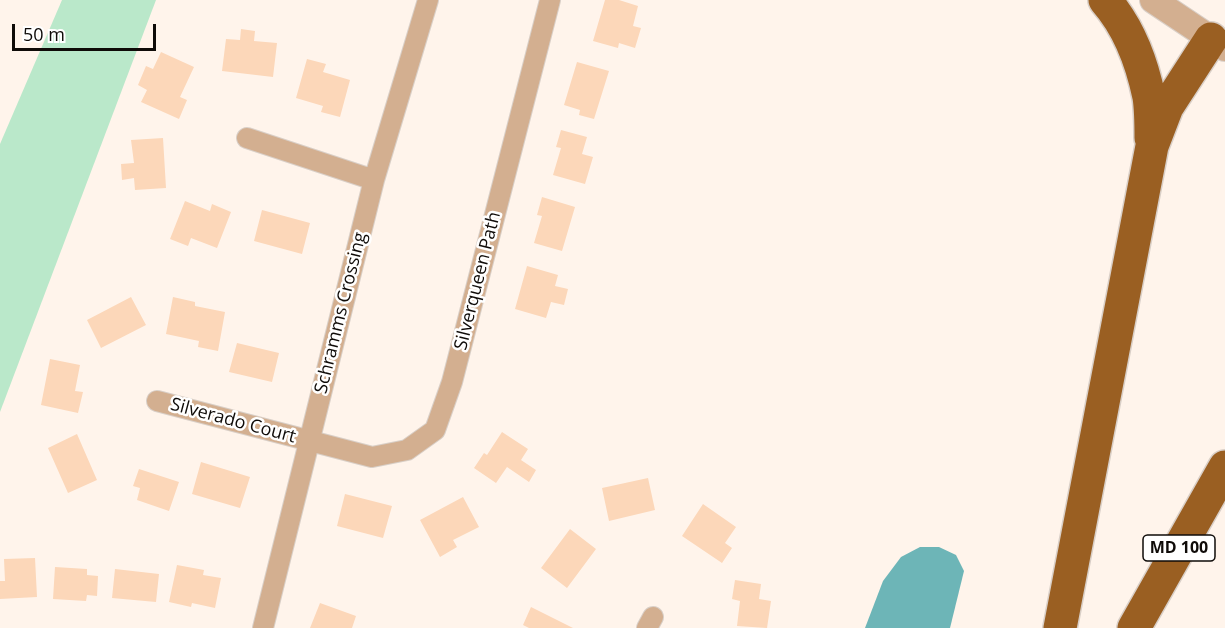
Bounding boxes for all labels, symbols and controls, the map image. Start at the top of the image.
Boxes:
scale bar [15,12,159,50]
text: 50 m [23,22,65,46]
street label: Silverqueen Path [450,210,506,352]
street label: Schramms Crossing [311,230,371,396]
street label: Silverado Court [168,394,298,448]
road number: MD 100 [1143,535,1215,561]

